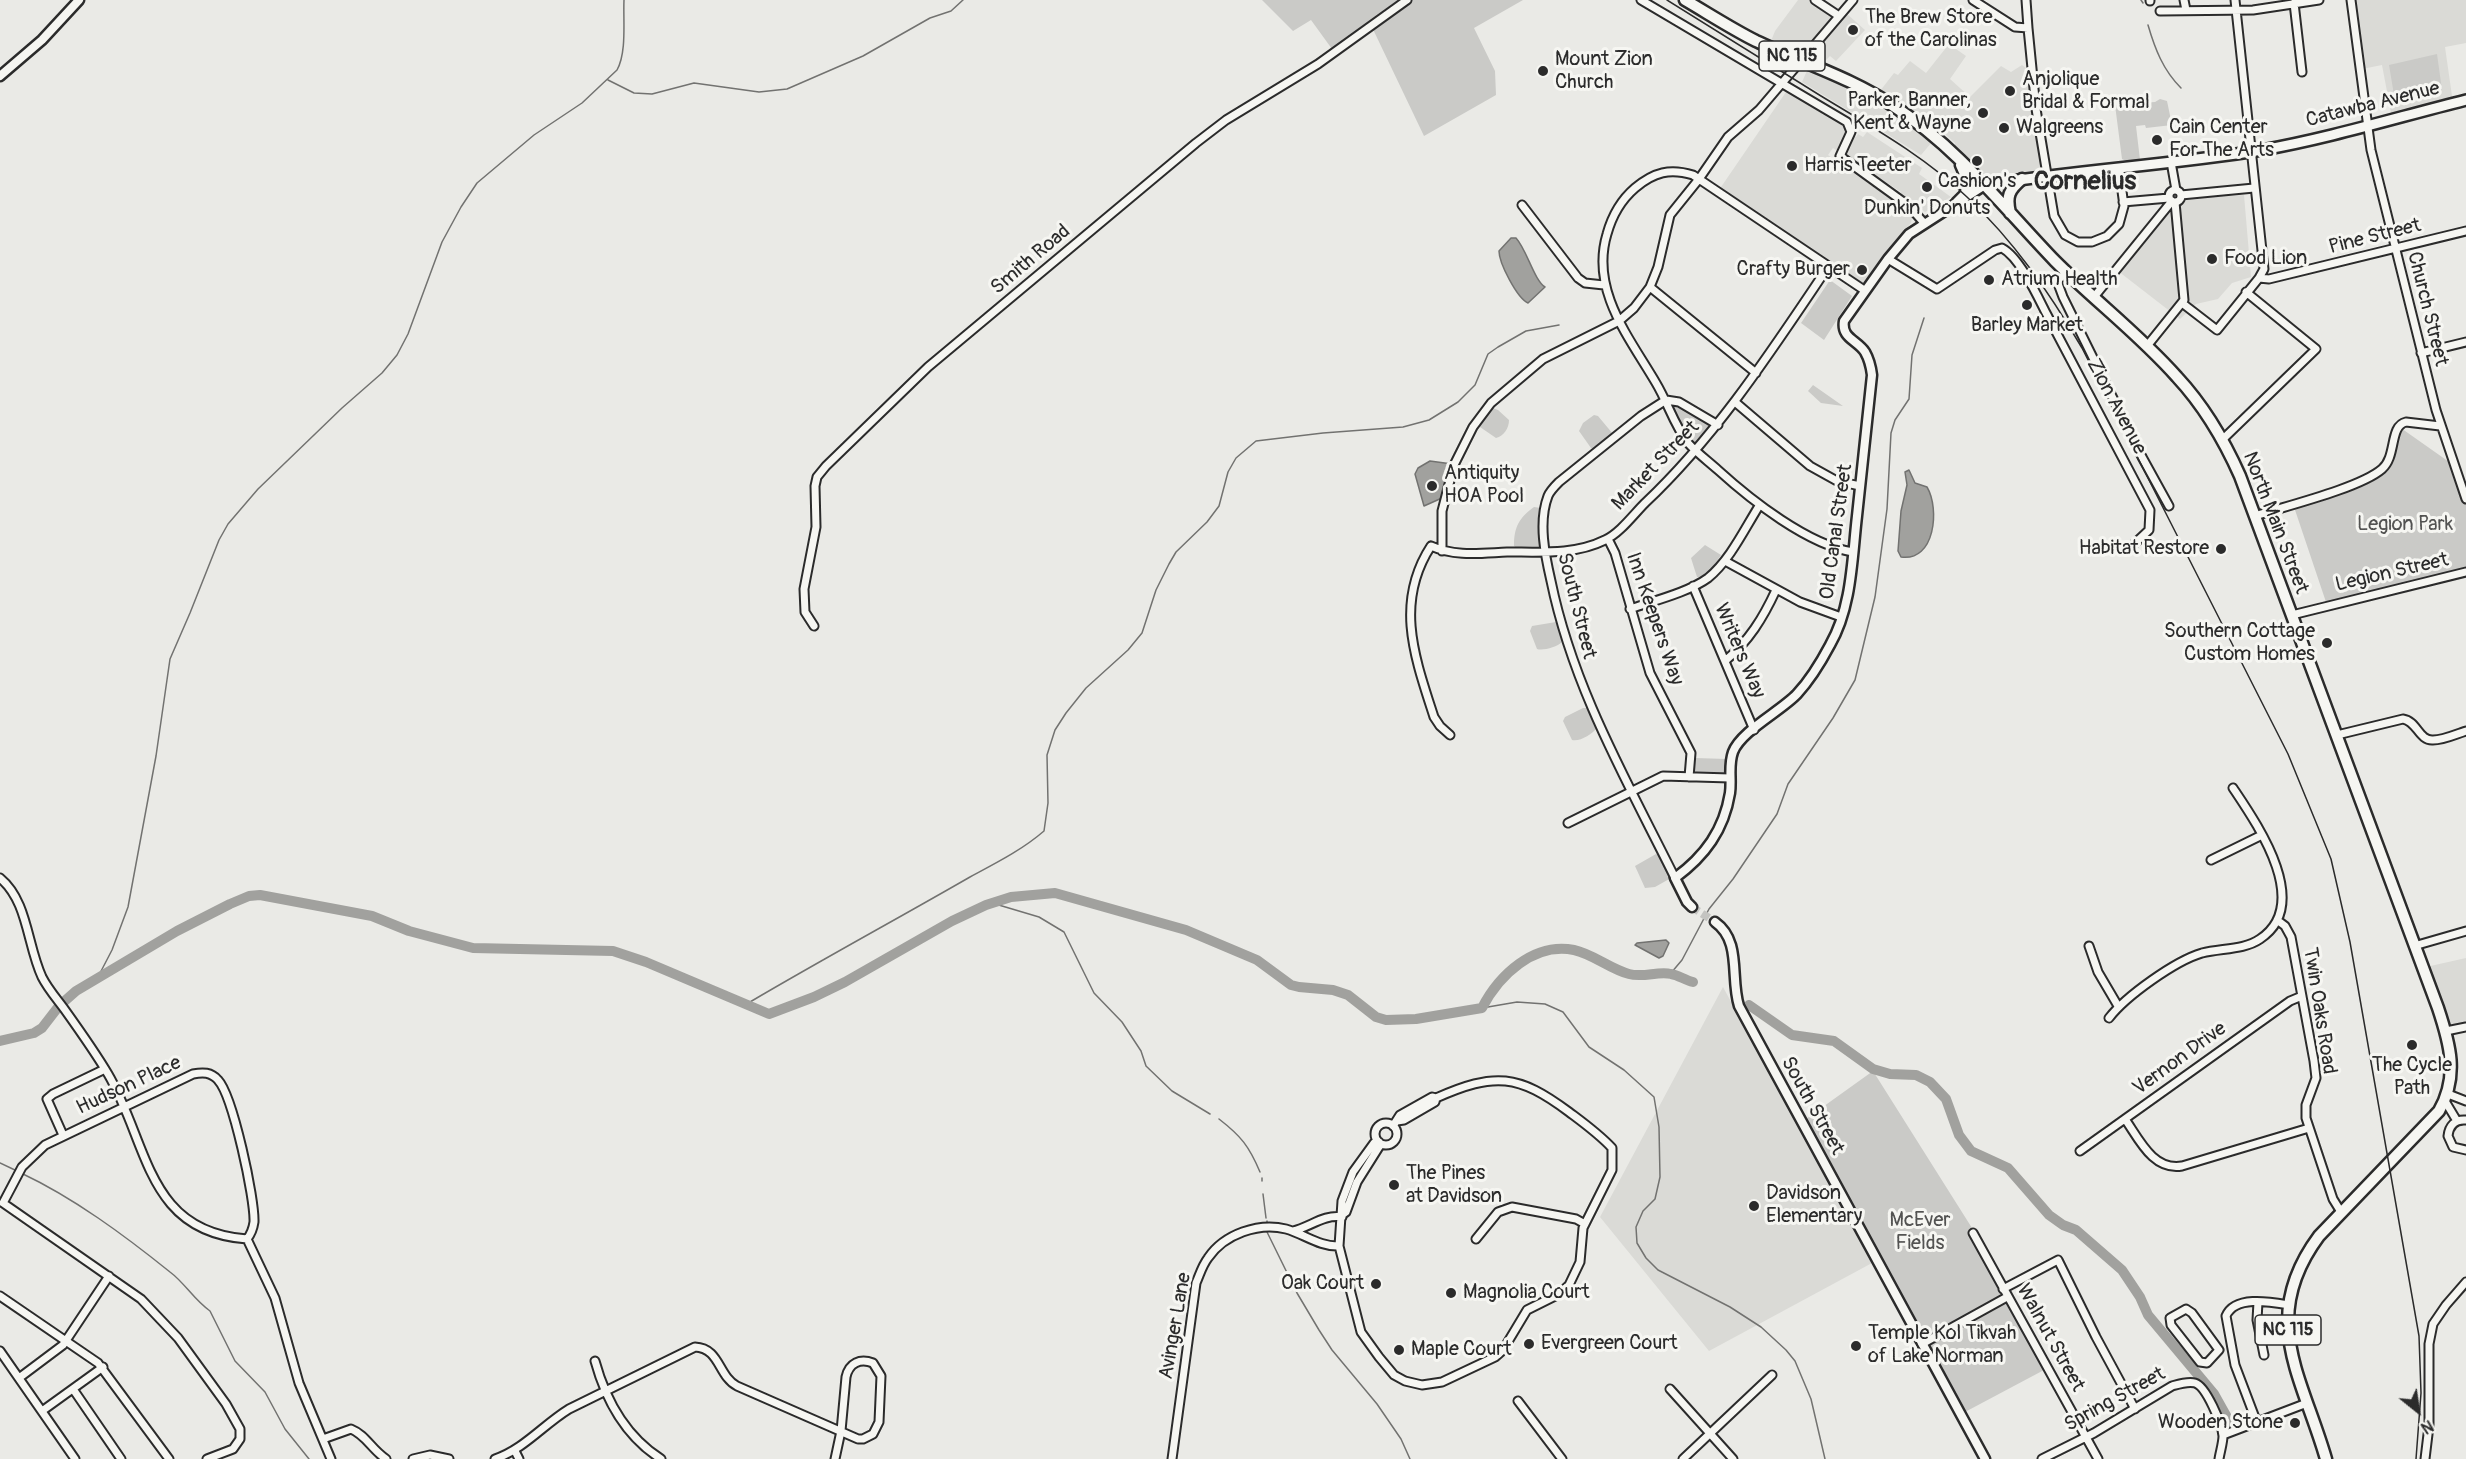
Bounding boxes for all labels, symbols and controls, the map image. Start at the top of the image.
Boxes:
place label: The Brew Store of the Carolinas [1865,6,1997,53]
marker: The Brew Store of the Carolinas [1846,23,1860,37]
road number: NC 115 [1759,41,1825,71]
place label: Mount Zion Church [1555,48,1653,95]
marker: Mount Zion Church [1536,64,1550,78]
place label: Anjolique Bridal & Formal [2022,68,2150,115]
street label: Catawba Avenue [2304,77,2442,133]
marker: Anjolique Bridal & Formal [2003,84,2017,98]
place label: Parker, Banner, Kent & Wayne [1848,89,1971,136]
marker: Parker, Banner, Kent & Wayne [1976,106,1990,120]
place label: Walgreens [2016,116,2103,140]
place label: Cain Center For The Arts [2169,116,2274,163]
marker: Walgreens [1997,121,2011,135]
marker: Cain Center For The Arts [2150,133,2164,147]
place label: Harris Teeter [1804,154,1912,178]
marker: Cashion's [1970,154,1984,168]
marker: Harris Teeter [1785,159,1799,173]
district label: Cornelius [2034,166,2136,198]
place label: Cashion's [1938,170,2016,194]
marker: Dunkin' Donuts [1920,180,1934,194]
place label: Dunkin' Donuts [1864,197,1990,221]
street label: Pine Street [2326,214,2424,260]
street label: Smith Road [986,220,1076,300]
place label: Food Lion [2224,247,2307,271]
street label: Church Street [2401,249,2453,369]
marker: Food Lion [2205,252,2219,266]
place label: Crafty Burger [1737,258,1850,282]
marker: Crafty Burger [1855,263,1869,277]
place label: Atrium Health [2001,268,2118,292]
marker: Atrium Health [1982,273,1996,287]
marker: Barley Market [2020,298,2034,312]
place label: Barley Market [1971,314,2083,338]
street label: Zion Avenue [2081,355,2151,459]
street label: Market Street [1607,416,1705,516]
street label: North Main Street [2237,449,2313,597]
place label: Antiquity HOA Pool [1444,462,1524,509]
street label: Old Canal Street [1816,463,1858,601]
marker: Antiquity HOA Pool [1425,479,1439,493]
park label: Legion Park [2357,513,2453,537]
place label: Habitat Restore [2079,537,2209,561]
marker: Habitat Restore [2214,542,2228,556]
street label: Legion Street [2333,548,2451,598]
street label: Inn Keepers Way [1620,549,1688,689]
street label: South Street [1551,550,1601,662]
street label: Writers Way [1708,600,1770,702]
place label: Southern Cottage Custom Homes [2164,620,2315,667]
marker: Southern Cottage Custom Homes [2320,636,2334,650]
street label: Twin Oaks Road [2297,946,2341,1076]
street label: Vernon Drive [2129,1017,2231,1101]
marker: The Cycle Path [2405,1038,2419,1052]
street label: Hudson Place [73,1051,185,1121]
street label: South Street [1775,1053,1849,1159]
place label: The Cycle Path [2372,1054,2452,1101]
place label: The Pines at Davidson [1406,1162,1502,1209]
marker: The Pines at Davidson [1387,1178,1401,1192]
place label: Davidson Elementary [1766,1182,1862,1229]
marker: Davidson Elementary [1747,1199,1761,1213]
park label: McEver Fields [1890,1209,1950,1256]
street label: Avinger Lane [1155,1271,1197,1381]
place label: Oak Court [1281,1272,1364,1296]
marker: Oak Court [1369,1277,1383,1291]
street label: Walnut Street [2011,1280,2089,1396]
place label: Magnolia Court [1463,1281,1590,1305]
marker: Magnolia Court [1444,1286,1458,1300]
road number: NC 115 [2255,1315,2321,1345]
place label: Temple Kol Tikvah of Lake Norman [1868,1322,2016,1369]
place label: Evergreen Court [1541,1332,1678,1356]
marker: Evergreen Court [1522,1337,1536,1351]
place label: Maple Court [1411,1338,1511,1362]
marker: Temple Kol Tikvah of Lake Norman [1849,1339,1863,1353]
marker: Maple Court [1392,1343,1406,1357]
street label: Spring Street [2060,1362,2170,1438]
north arrow [2388,1381,2448,1441]
place label: Wooden Stone [2158,1411,2283,1435]
text: N [2417,1415,2437,1438]
marker: Wooden Stone [2288,1416,2302,1430]

